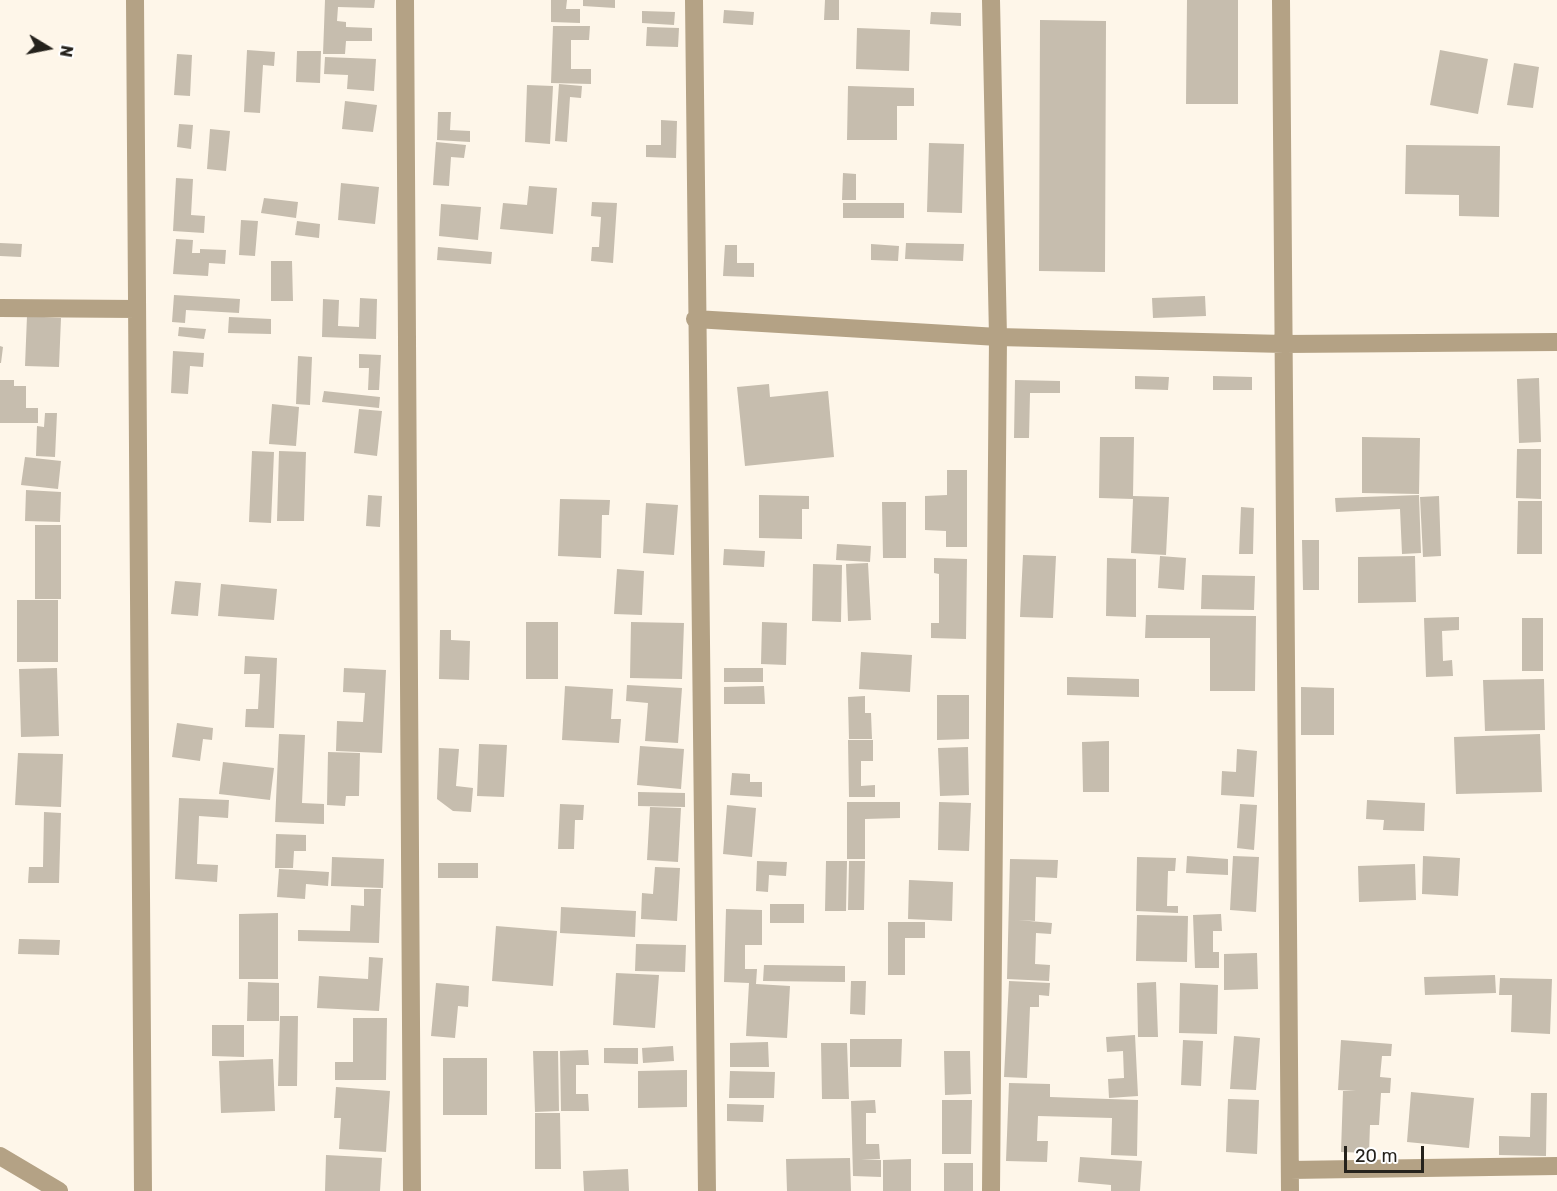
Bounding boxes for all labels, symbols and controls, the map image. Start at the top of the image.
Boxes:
north arrow [18,18,78,78]
text: N [56,44,77,59]
scale bar [1347,1134,1426,1172]
text: 20 m [1355,1145,1397,1167]

